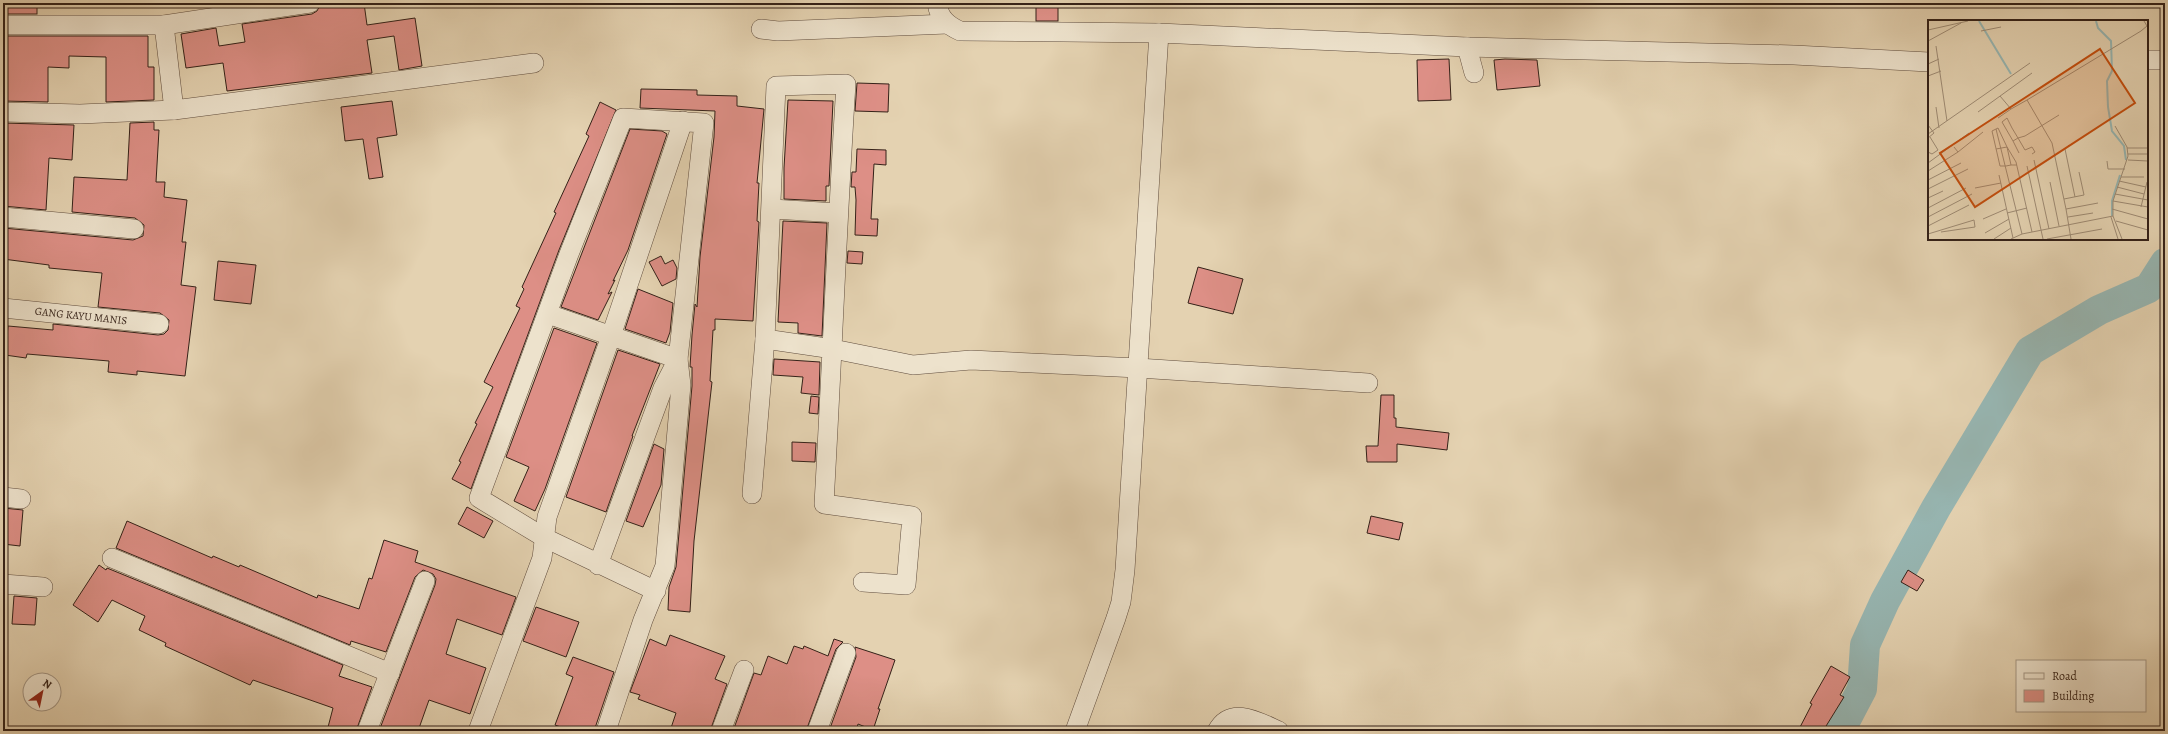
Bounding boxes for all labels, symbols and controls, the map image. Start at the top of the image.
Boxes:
inset map [1928,20,2148,240]
street label: GANG KAYU MANIS [34,304,128,328]
legend [2016,660,2146,712]
text: Road [2052,668,2078,684]
north arrow [22,672,62,712]
text: N [40,676,55,693]
text: Building [2052,688,2094,704]

